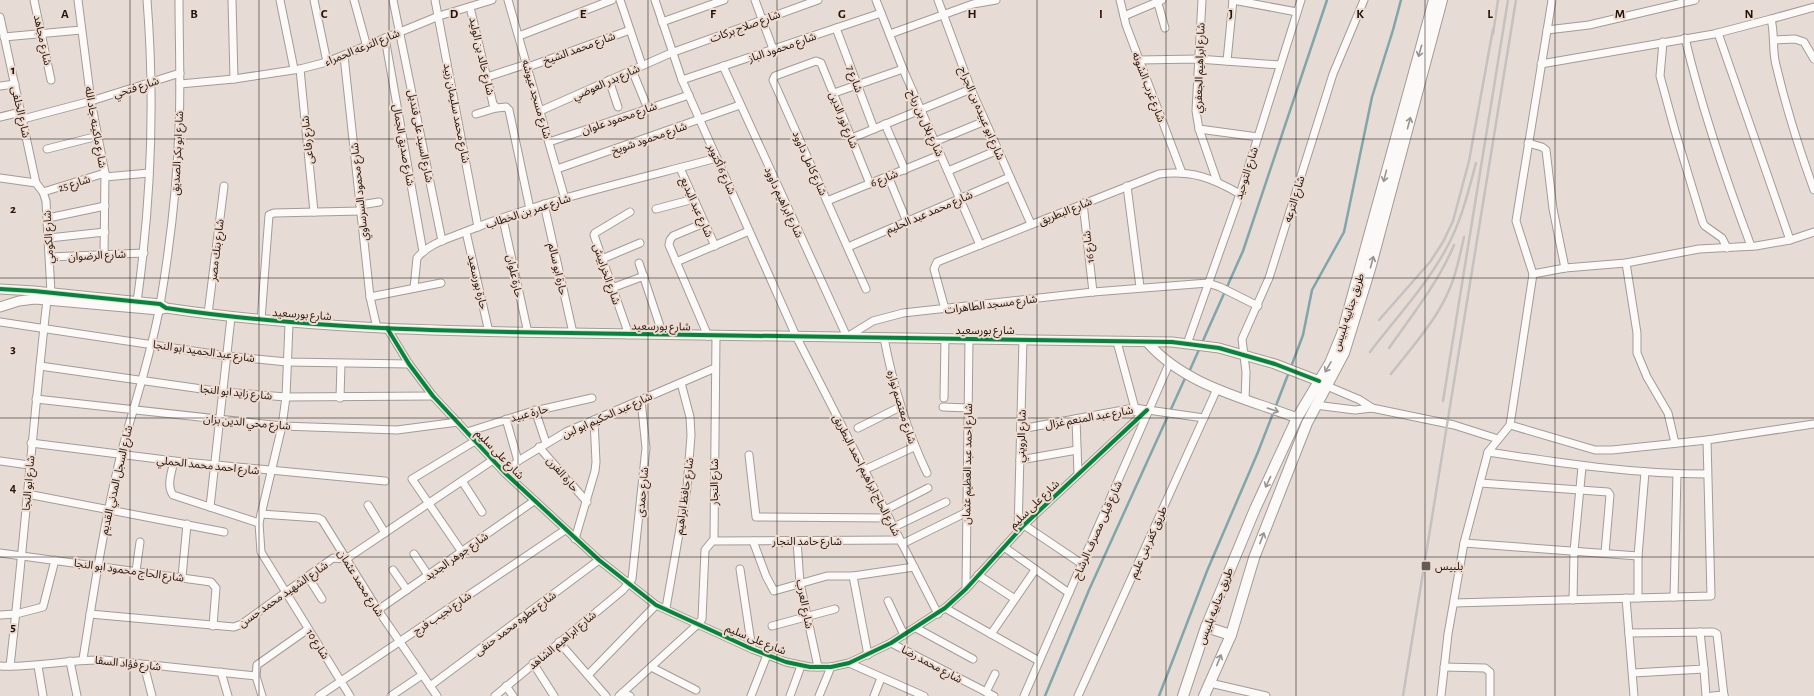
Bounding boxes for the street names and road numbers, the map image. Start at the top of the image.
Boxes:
street label: شارع صلاح بركات [708,8,783,46]
street label: شارع مجاهد [30,14,53,67]
street label: شارع خالد بن الوليد [465,16,496,97]
street label: شارع ابراهيم الجعفري [1192,22,1210,113]
street label: شارع الترعه الحمراء [323,27,402,69]
street label: شارع محمد الشيخ [542,30,618,69]
street label: شارع محمود الباز [746,31,819,66]
street label: شارع غرب الشونه [1128,51,1167,125]
street label: شارع مسجد عيوشه [518,58,553,141]
street label: شارع محمد سليمان زبيد [439,62,472,165]
street label: شارع بدر العوضي [571,63,643,105]
street label: شارع 7 [843,64,865,95]
street label: شارع ابو عبيده بن الجراح [955,65,1006,163]
street label: شارع فتحي [112,75,162,103]
street label: شارع الخلفى [7,85,32,140]
street label: شارع ماكينه جاد الله [81,85,108,169]
street label: شارع بلال بن رباح [904,88,945,159]
street label: شارع السيد على قنديل [404,89,435,184]
street label: شارع نور الدين [825,90,860,151]
street label: شارع محمود علوان [580,100,659,138]
street label: شارع صديق الجمال [389,103,416,187]
street label: شارع ابو بكر الصديق [170,110,187,196]
street label: شارع رفاعى [299,115,318,165]
street label: شارع محمود شويخ [610,120,689,158]
street label: شارع كامل داوود [789,129,829,198]
street label: شارع 6 أكتوبر [703,141,739,197]
street label: شارع محمود السرساوي [349,142,374,242]
street label: شارع التوحيد [1233,145,1262,201]
street label: شارع ابراهيم داوود [760,165,805,241]
street label: شارع 6 [869,168,901,191]
street label: شارع 25 [57,173,92,195]
street label: شارع الترعه [1282,174,1309,224]
street label: شارع عبد البديع [677,176,715,240]
street label: شارع محمد عبد الحليم [884,189,976,238]
street label: شارع عمر بن الخطاب [484,192,573,232]
street label: شارع البطريق [1037,196,1095,229]
street label: شارع الكومي [42,209,59,264]
street label: شارع بنك مصر [207,218,228,283]
street label: شارع 16 [1081,230,1098,264]
street label: حارة ابو سالم [543,242,569,297]
street label: شارع الخرابيش [589,242,622,307]
street label: شارع الرضوان [68,248,127,265]
street label: حارة بورسعيد [465,254,489,311]
street label: حارة علوان [504,254,525,299]
street label: طريق جنابيه بلبيس [1331,272,1367,353]
street label: شارع مسجد الطاهرات [944,293,1039,318]
street label: شارع بورسعيد [272,307,332,324]
street label: شارع بورسعيد [631,320,691,335]
street label: شارع بورسعيد [955,325,1015,338]
street label: شارع عبد الحميد ابو النجا [152,339,256,366]
street label: شارع معتصم نواره [882,369,918,446]
street label: شارع زايد ابو النجا [199,383,273,404]
street label: شارع عبد الحكيم ابو لبن [560,390,656,443]
street label: حارة عبيد [509,403,550,425]
street label: شارع احمد عبد العظيم عثمان [961,403,977,525]
street label: شارع عبد المنعم غزال [1044,404,1135,434]
street label: شارع الرويني [1015,409,1031,463]
street label: شارع محي الدين بزان [203,413,291,435]
street label: شارع الحاج ابراهيم احمد البطريق [828,413,902,540]
street label: شارع السجل المدني القديم [99,424,138,537]
street label: شارع على سليم [471,427,526,484]
street label: شارع ابو النجا [21,455,38,511]
street label: شارع احمد محمد الحملي [156,455,260,480]
street label: حارة الفرن [544,455,581,495]
street label: شارع حافظ ابراهيم [674,456,698,536]
street label: شارع النجار [709,458,722,506]
street label: شارع حمدى [635,466,652,518]
street label: شارع على سليم [1007,478,1064,533]
street label: شارع قبلى مصرف الرشاح [1071,479,1126,582]
street label: طريق كفر بنى عليم [1128,505,1172,581]
street label: شارع جوهر الجديد [422,530,492,584]
street label: شارع حامد النجار [771,536,842,549]
street label: شارع محمد عثمان [334,548,386,620]
street label: شارع الحاج محمود ابو النجا [73,557,185,586]
street label: شارع الشهيد محمد حسن [237,559,331,631]
street label: طريق جنابيه بلبيس [1196,566,1236,646]
street label: شارع العرب [792,579,815,630]
street label: شارع عطوه محمد حنفى [473,589,560,659]
street label: شارع نجيب فرج [411,590,475,638]
street label: شارع ابراهيم الشاهد [527,609,600,674]
street label: شارع على سليم [723,622,788,660]
street label: شارع 10 [303,627,331,662]
street label: شارع محمد رضا [899,644,964,687]
street label: شارع فؤاد السقا [94,655,162,674]

